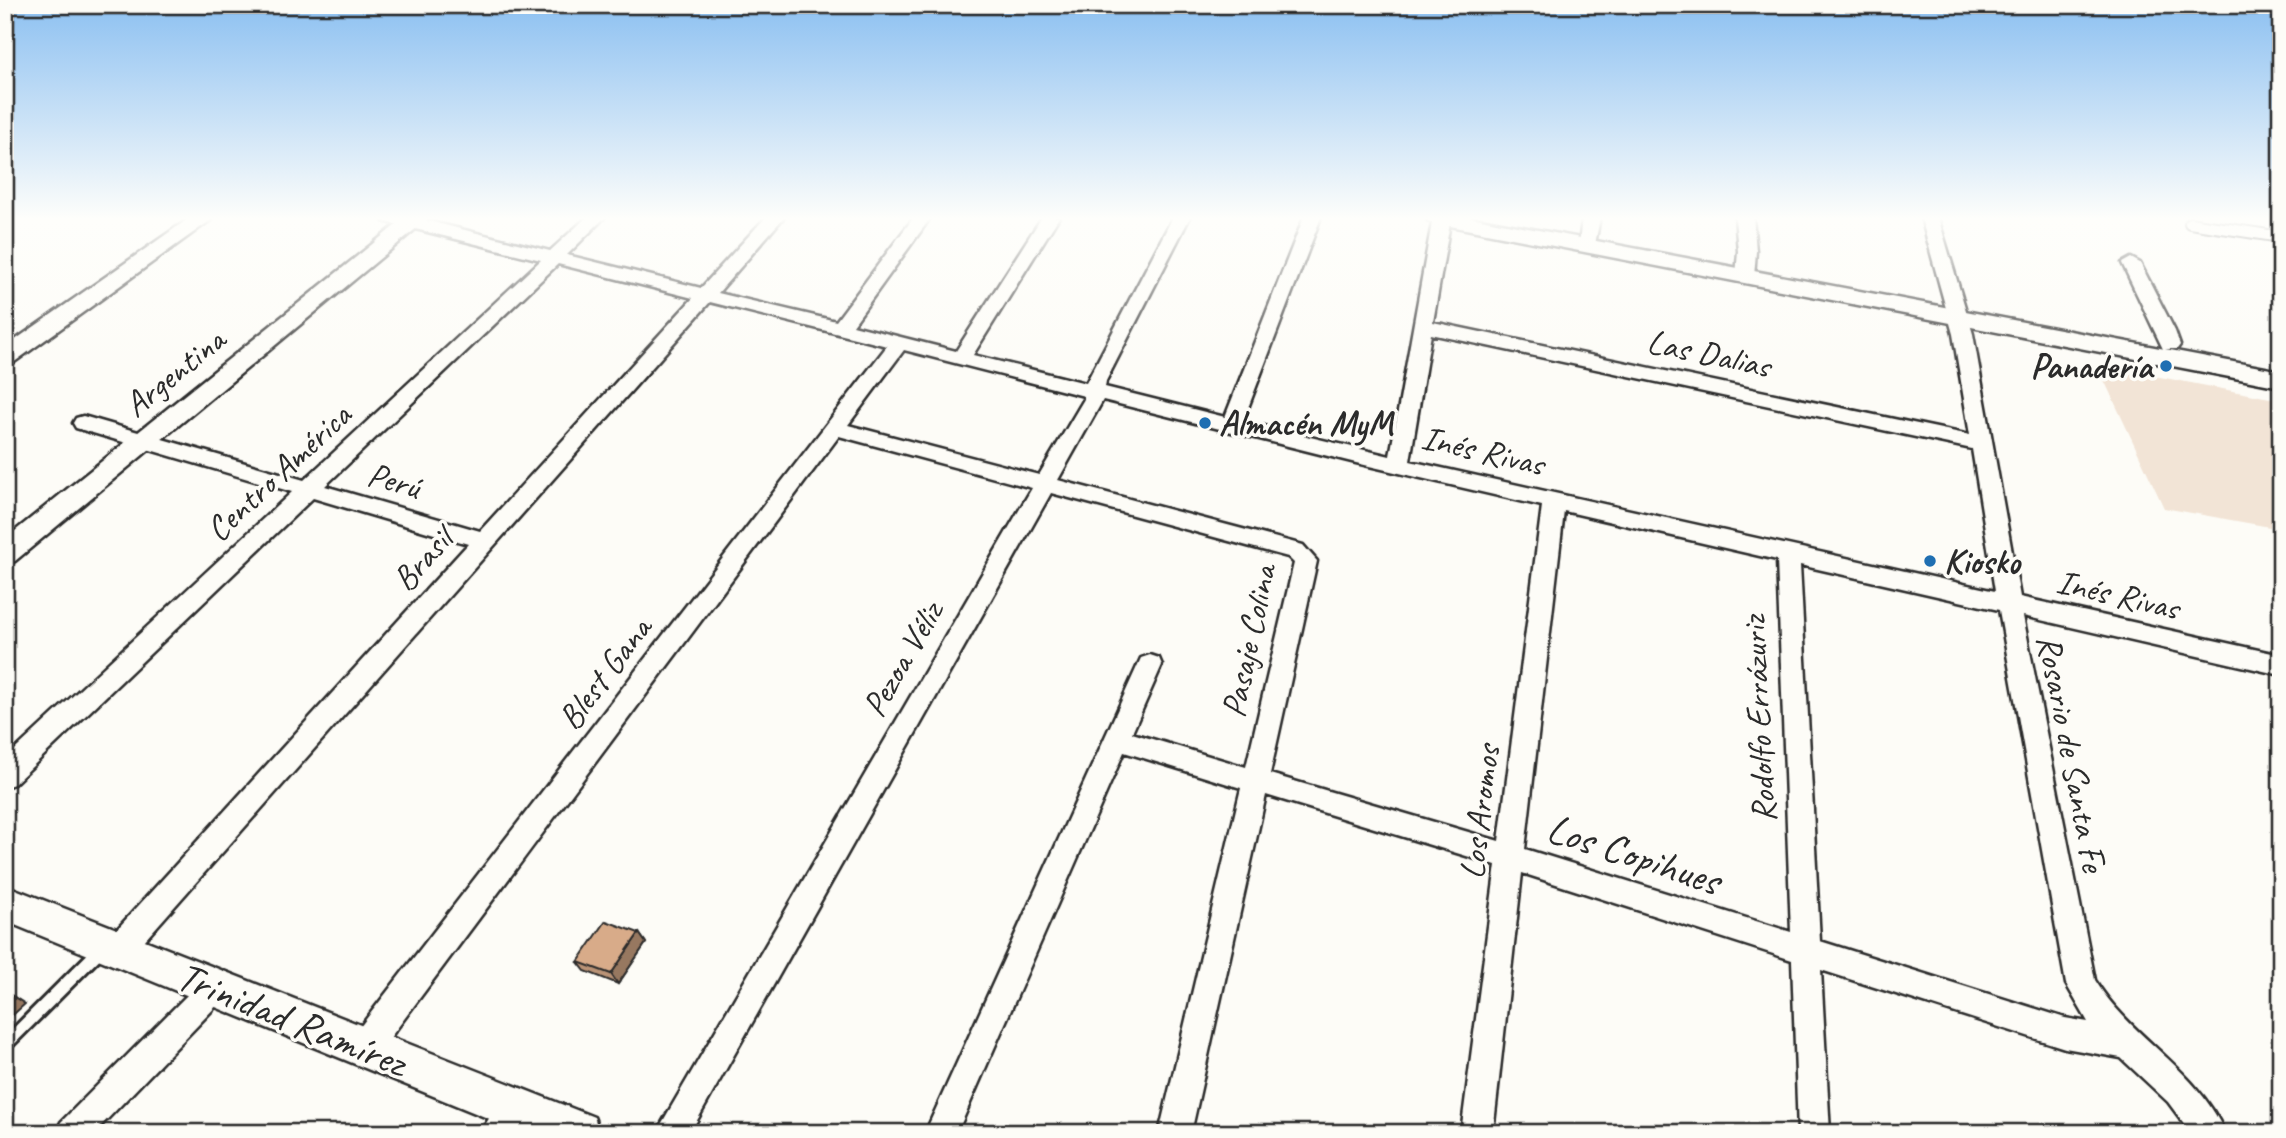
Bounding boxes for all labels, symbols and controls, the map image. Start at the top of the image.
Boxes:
street label: Argentina [114,316,236,427]
street label: Las Dalias [1643,319,1777,389]
place label: Panadería [2030,344,2155,389]
marker: Panadería [2158,358,2174,374]
street label: Centro América [196,392,362,551]
place label: Almacén MyM [1219,401,1395,446]
marker: Almacén MyM [1197,415,1213,431]
street label: Inés Rivas [1417,415,1551,487]
street label: Perú [362,452,428,510]
street label: Brasil [382,514,467,601]
place label: Kiosko [1944,539,2022,584]
marker: Kiosko [1922,553,1938,569]
street label: Pasaje Colina [1210,558,1287,721]
street label: Inés Rivas [2052,559,2186,631]
street label: Pezoa Véliz [852,591,955,725]
street label: Blest Gana [547,606,663,739]
street label: Rodolfo Errázuriz [1731,612,1786,824]
street label: Rosario de Santa Fe [2027,631,2117,878]
street label: Los Aromos [1449,740,1510,881]
street label: Los Copihues [1540,802,1730,908]
street label: Trinidad Ramírez [169,949,417,1091]

